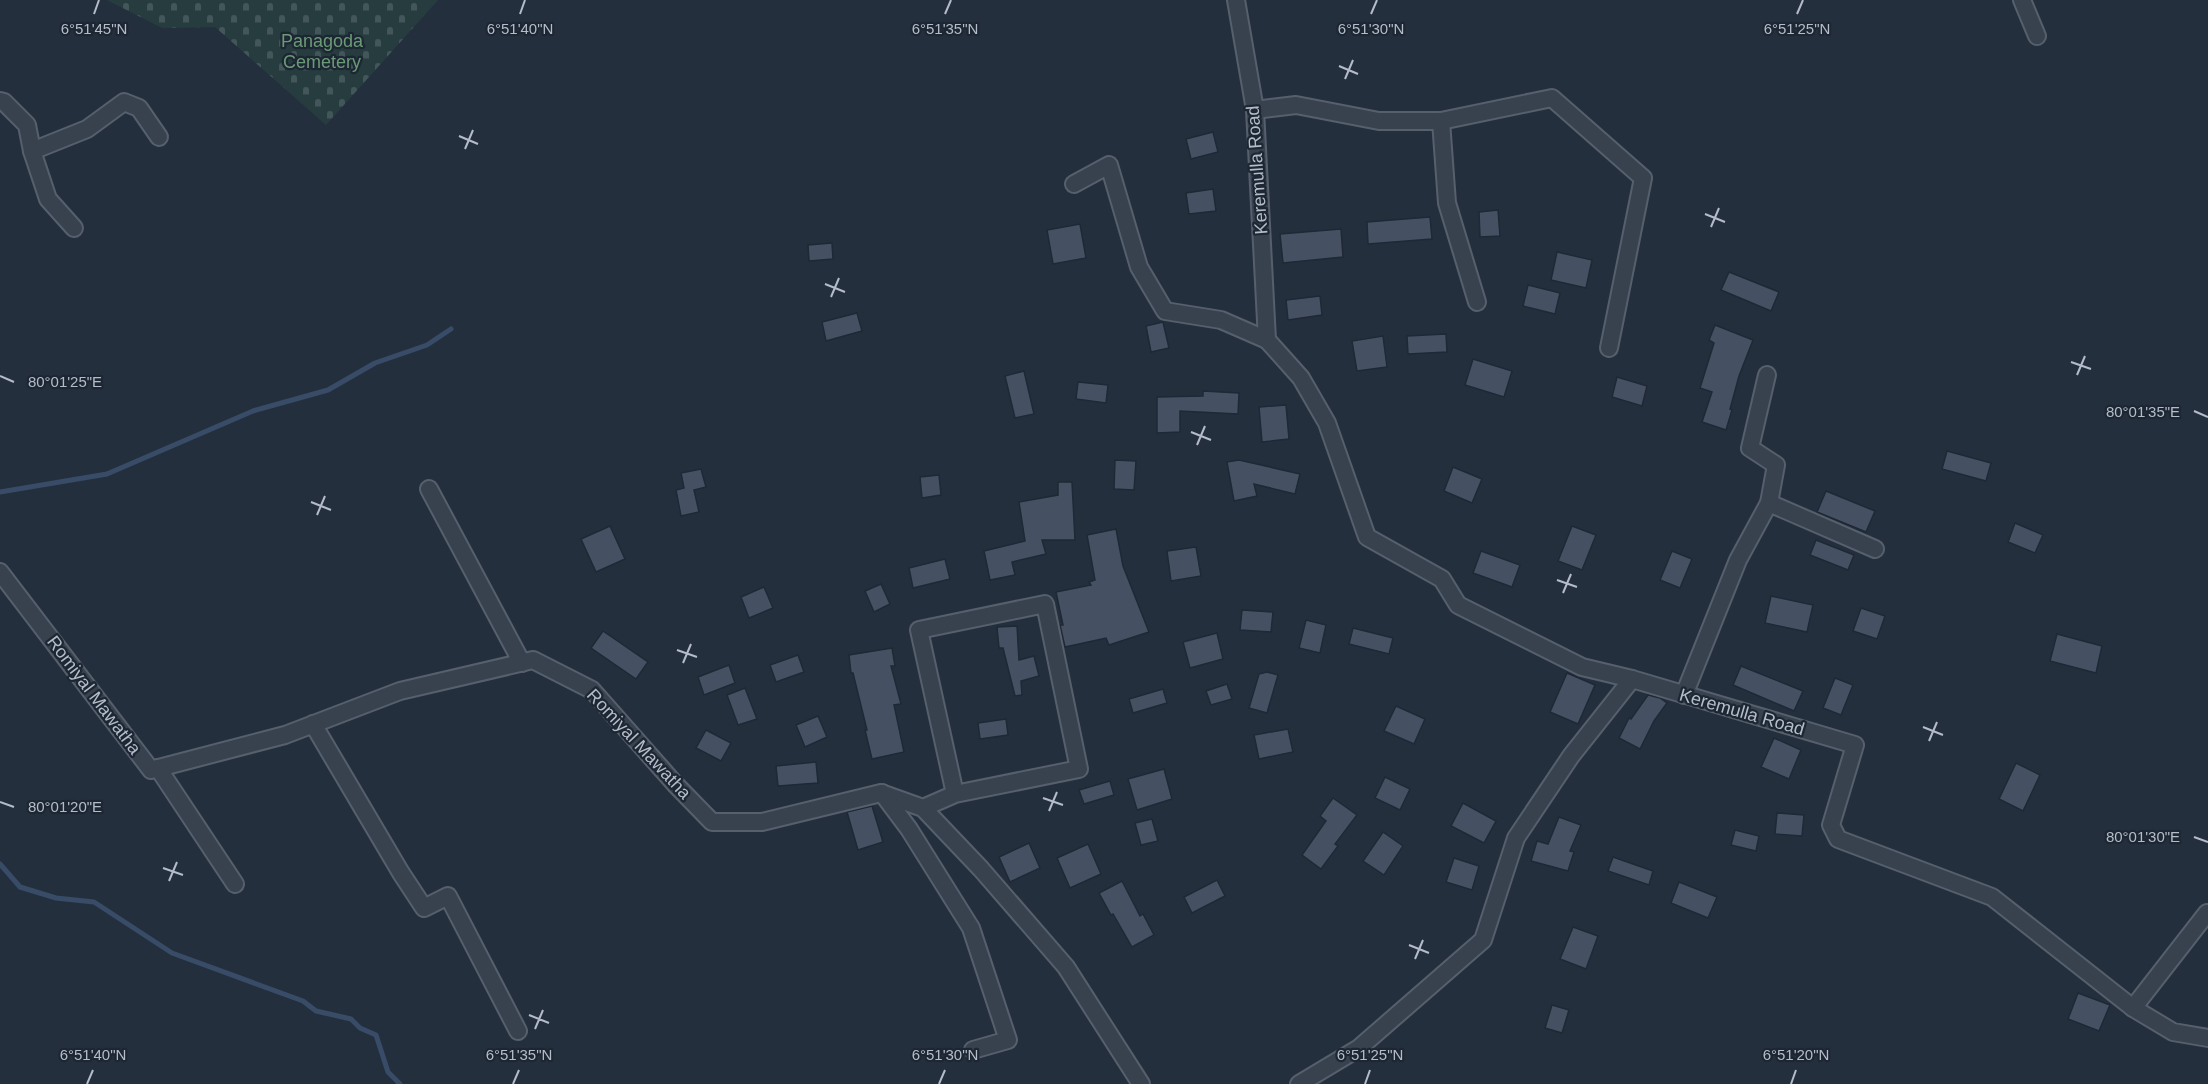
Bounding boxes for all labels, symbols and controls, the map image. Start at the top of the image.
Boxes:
text: 6°51'45"N [61,20,127,37]
text: 6°51'40"N [487,20,553,37]
text: 6°51'35"N [912,20,978,37]
text: 6°51'30"N [1338,20,1404,37]
text: 6°51'25"N [1764,20,1830,37]
park label: Panagoda Cemetery [281,31,364,72]
street label: Keremulla Road [1243,105,1271,235]
text: 80°01'25"E [28,373,102,390]
text: 80°01'35"E [2106,403,2180,420]
street label: Romiyal Mawatha [43,632,146,759]
street label: Romiyal Mawatha [583,685,696,804]
street label: Keremulla Road [1677,685,1807,739]
text: 80°01'20"E [28,798,102,815]
text: 80°01'30"E [2106,828,2180,845]
text: 6°51'40"N [60,1046,126,1063]
text: 6°51'35"N [486,1046,552,1063]
text: 6°51'30"N [912,1046,978,1063]
text: 6°51'25"N [1337,1046,1403,1063]
text: 6°51'20"N [1763,1046,1829,1063]

